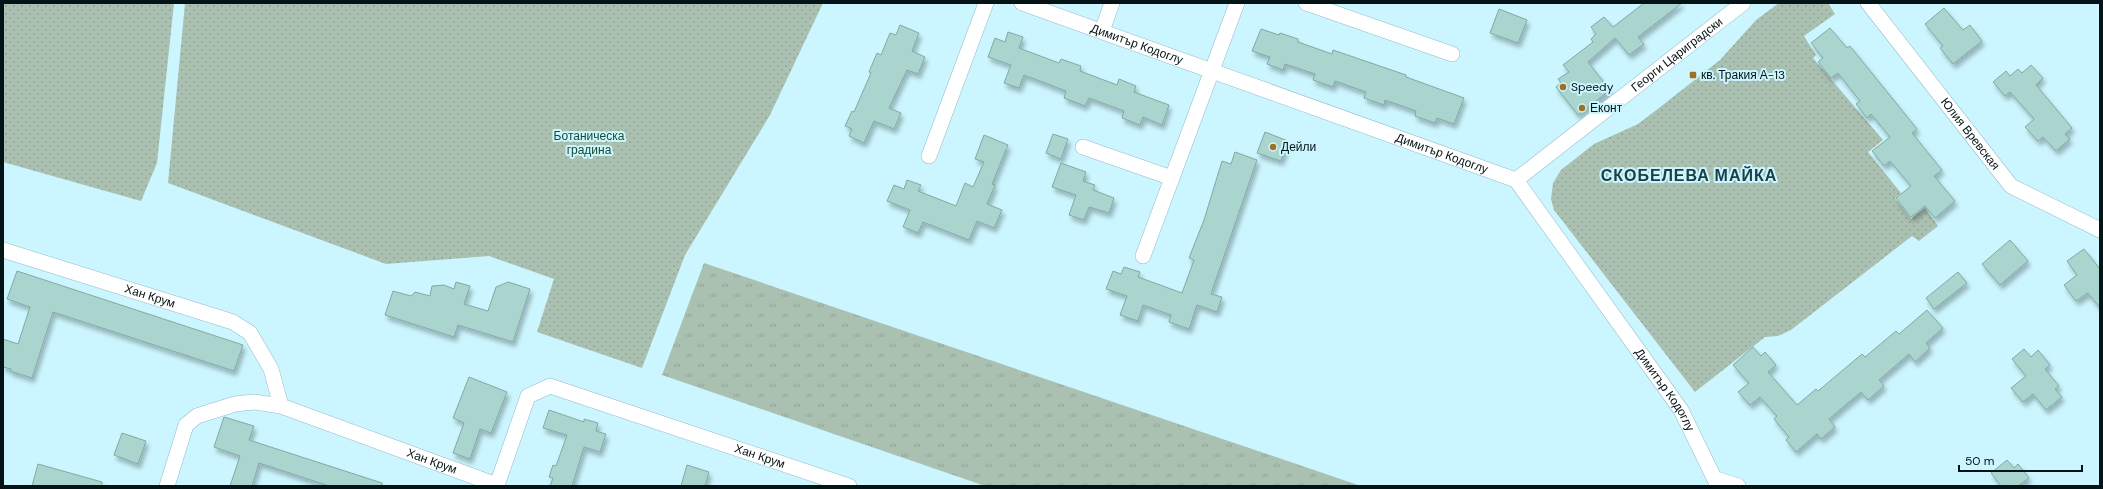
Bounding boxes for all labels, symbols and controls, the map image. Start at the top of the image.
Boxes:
street label: Георги Цариградски [1628,14,1726,95]
street label: Димитър Кодоглу [1089,20,1185,68]
place label: кв. Тракия А-13 [1701,67,1785,83]
marker: кв. Тракия А-13 [1688,70,1698,80]
place label: Speedy [1571,79,1614,95]
marker: Speedy [1558,82,1568,92]
street label: Юлия Вревская [1937,94,2003,173]
place label: Еконт [1590,100,1623,116]
marker: Еконт [1577,103,1587,113]
park label: Ботаническа градина [554,128,625,158]
street label: Димитър Кодоглу [1394,130,1490,177]
place label: Дейли [1281,139,1316,155]
marker: Дейли [1268,142,1278,152]
district label: СКОБЕЛЕВА МАЙКА [1601,165,1777,186]
street label: Хан Крум [123,281,177,311]
street label: Димитър Кодоглу [1631,345,1698,434]
street label: Хан Крум [733,440,787,472]
street label: Хан Крум [405,445,459,478]
scale bar [1959,447,2082,473]
text: 50 m [1965,453,1994,469]

